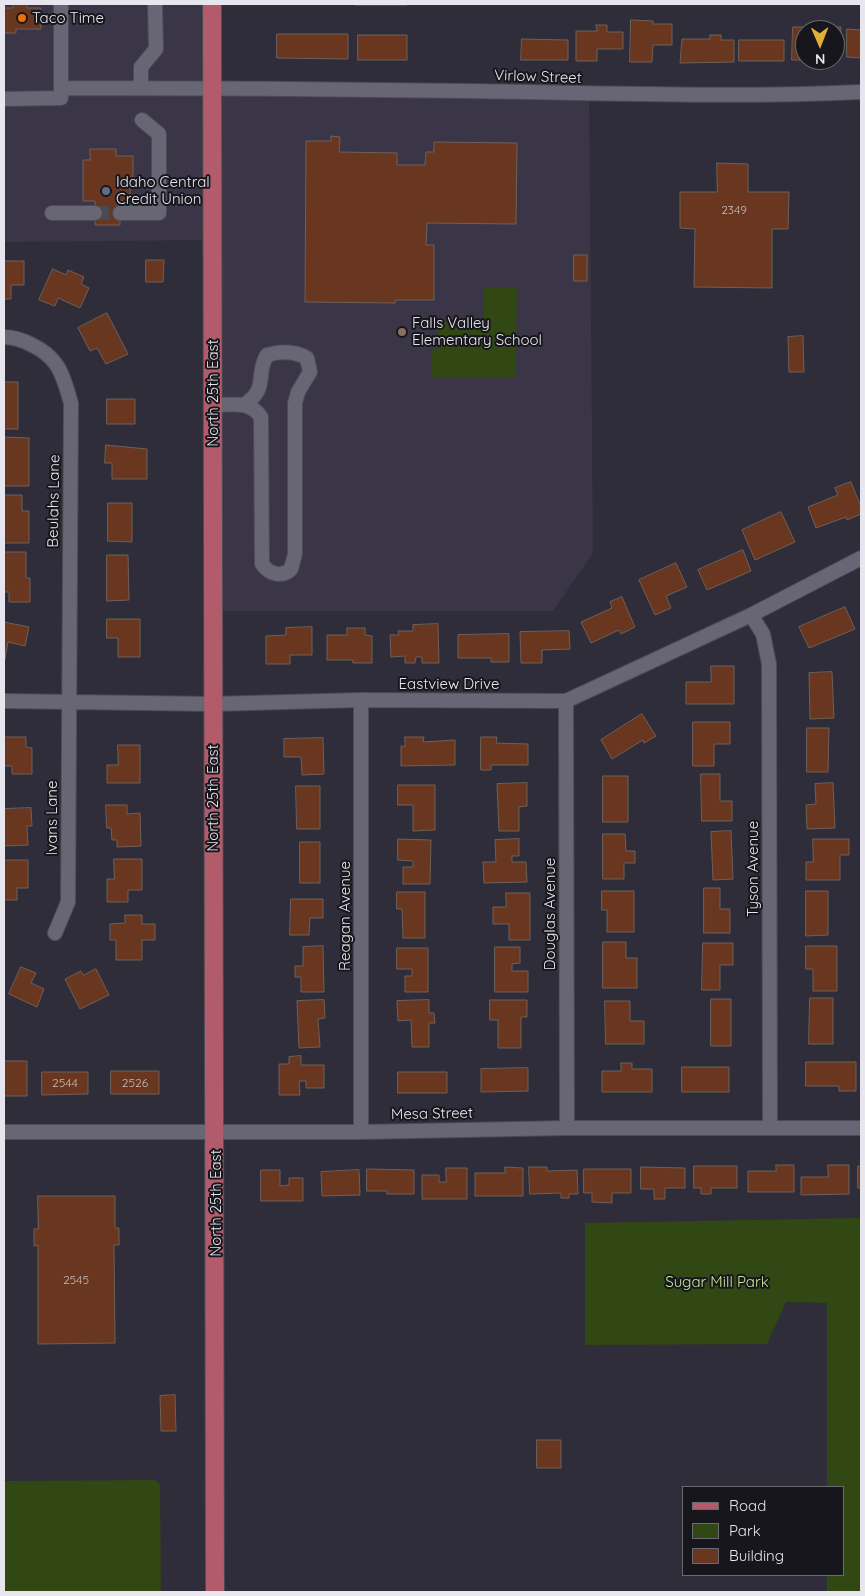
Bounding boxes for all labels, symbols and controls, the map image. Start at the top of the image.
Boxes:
place label: Taco Time [32,9,104,27]
marker: Taco Time [16,12,28,24]
north arrow [795,20,845,70]
text: N [815,50,826,68]
street label: Virlow Street [494,66,582,88]
place label: Idaho Central Credit Union [116,173,210,208]
marker: Idaho Central Credit Union [100,185,112,197]
house number: 2349 [721,203,747,217]
place label: Falls Valley Elementary School [412,314,542,349]
marker: Falls Valley Elementary School [396,326,408,338]
street label: North 25th East [204,339,222,447]
street label: Beulahs Lane [44,454,64,548]
street label: Eastview Drive [399,675,499,693]
street label: North 25th East [204,744,222,852]
street label: Ivans Lane [43,781,61,855]
street label: Tyson Avenue [744,821,762,917]
street label: Douglas Avenue [541,858,559,970]
street label: Reagan Avenue [336,861,354,971]
house number: 2544 [52,1076,78,1090]
house number: 2526 [122,1076,148,1090]
street label: Mesa Street [391,1104,473,1124]
street label: North 25th East [207,1149,225,1257]
house number: 2545 [63,1273,89,1287]
park label: Sugar Mill Park [665,1273,769,1291]
legend [682,1486,845,1576]
text: Road [729,1496,766,1515]
text: Park [729,1521,761,1540]
text: Building [729,1546,784,1565]

